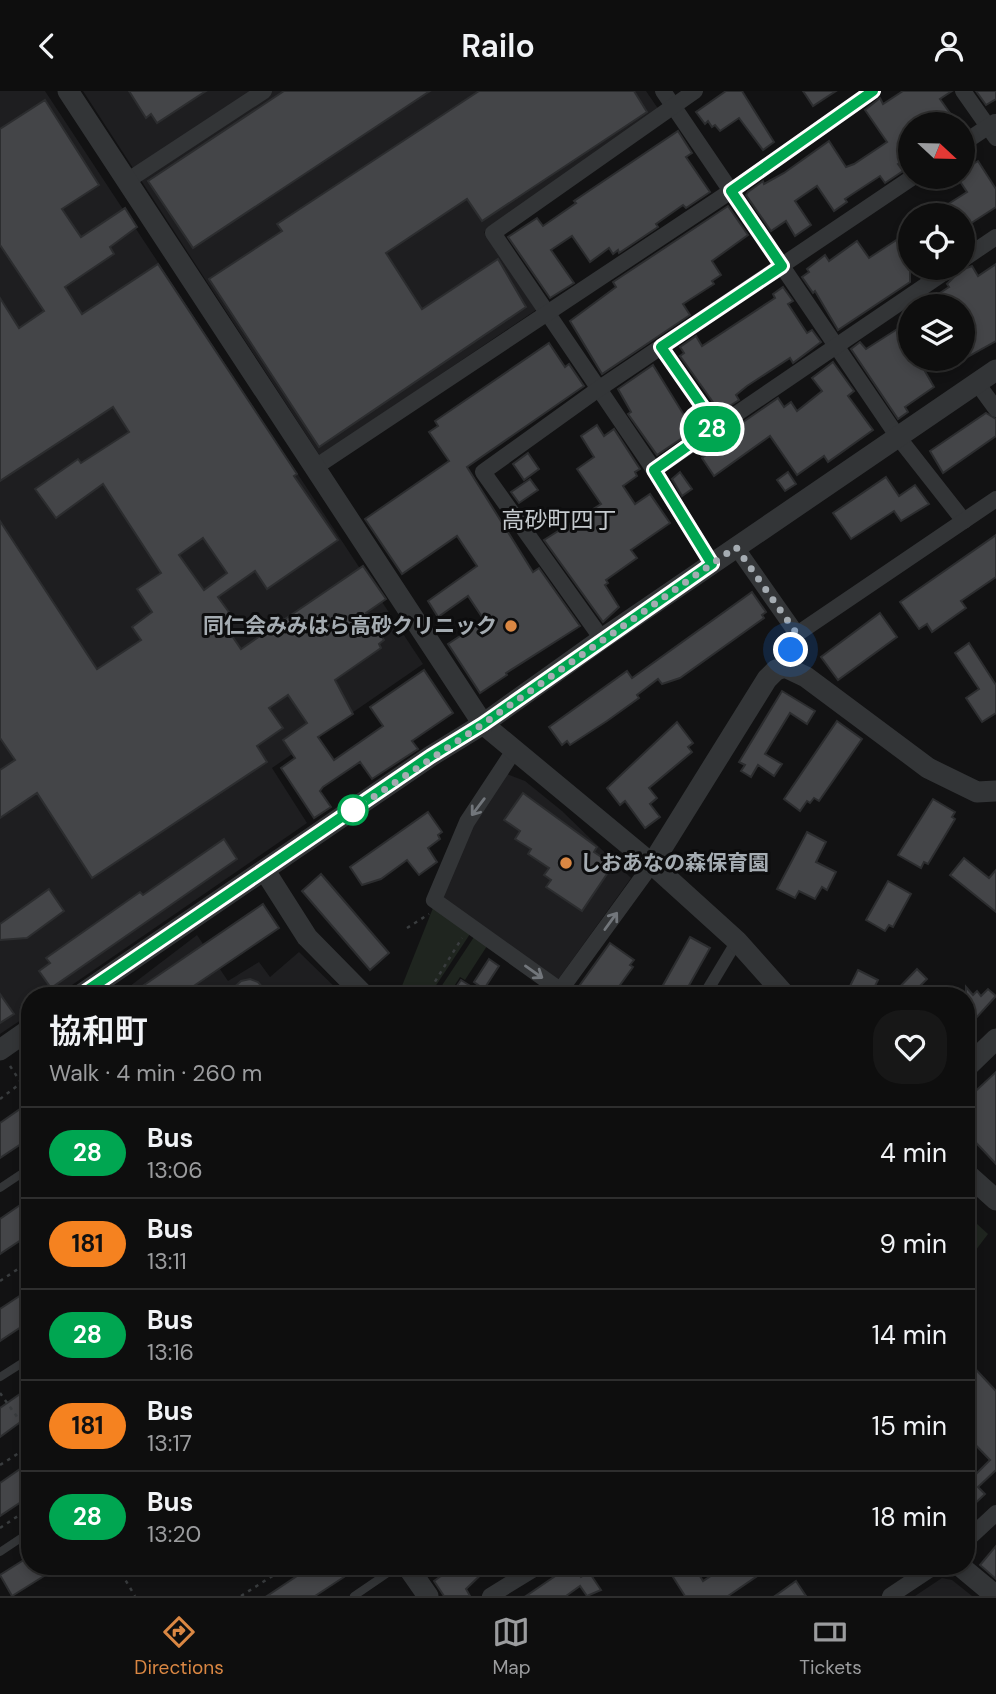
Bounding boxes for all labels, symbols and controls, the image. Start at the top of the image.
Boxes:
text: Railo [461,25,535,67]
icon: back [28,27,66,65]
icon: person [930,27,968,65]
north arrow [898,112,975,189]
map controls [898,112,975,371]
button: locate [898,203,975,280]
button: layers [898,294,975,371]
line badge: 28 [680,406,744,452]
text: 28 [698,413,726,444]
district label: 高砂町四丁 [502,505,617,535]
place label: 同仁会みみはら高砂クリニック [203,612,497,640]
marker: 同仁会みみはら高砂クリニック [503,618,519,634]
your location [773,632,808,667]
unlabelled marker [338,795,368,825]
one-way arrow [471,797,485,816]
place label: しおあなの森保育園 [580,849,769,877]
marker: しおあなの森保育園 [558,855,574,871]
one-way arrow [604,912,618,931]
one-way arrow [524,965,543,979]
text: 協和町 [49,1010,148,1053]
button: heart [873,1010,947,1084]
text: Walk · 4 min · 260 m [49,1058,262,1088]
text: Bus [147,1121,193,1155]
text: 4 min [880,1136,947,1170]
text: 28 [73,1137,102,1168]
text: 13:06 [147,1155,203,1185]
text: Bus [147,1212,193,1246]
text: 9 min [879,1227,947,1261]
text: 181 [71,1228,104,1259]
text: 13:11 [147,1246,187,1276]
text: Bus [147,1303,193,1337]
text: 14 min [872,1318,947,1352]
text: 28 [73,1319,102,1350]
text: 13:16 [147,1337,194,1367]
text: Bus [147,1394,193,1428]
text: 15 min [872,1409,947,1443]
text: 181 [71,1410,104,1441]
text: 13:17 [147,1428,192,1458]
text: Bus [147,1485,193,1519]
text: 18 min [872,1500,947,1534]
text: 28 [73,1501,102,1532]
text: 13:20 [147,1519,201,1549]
tab: Directions [134,1613,224,1680]
tab: Map [492,1613,531,1680]
tab: Tickets [799,1613,862,1680]

